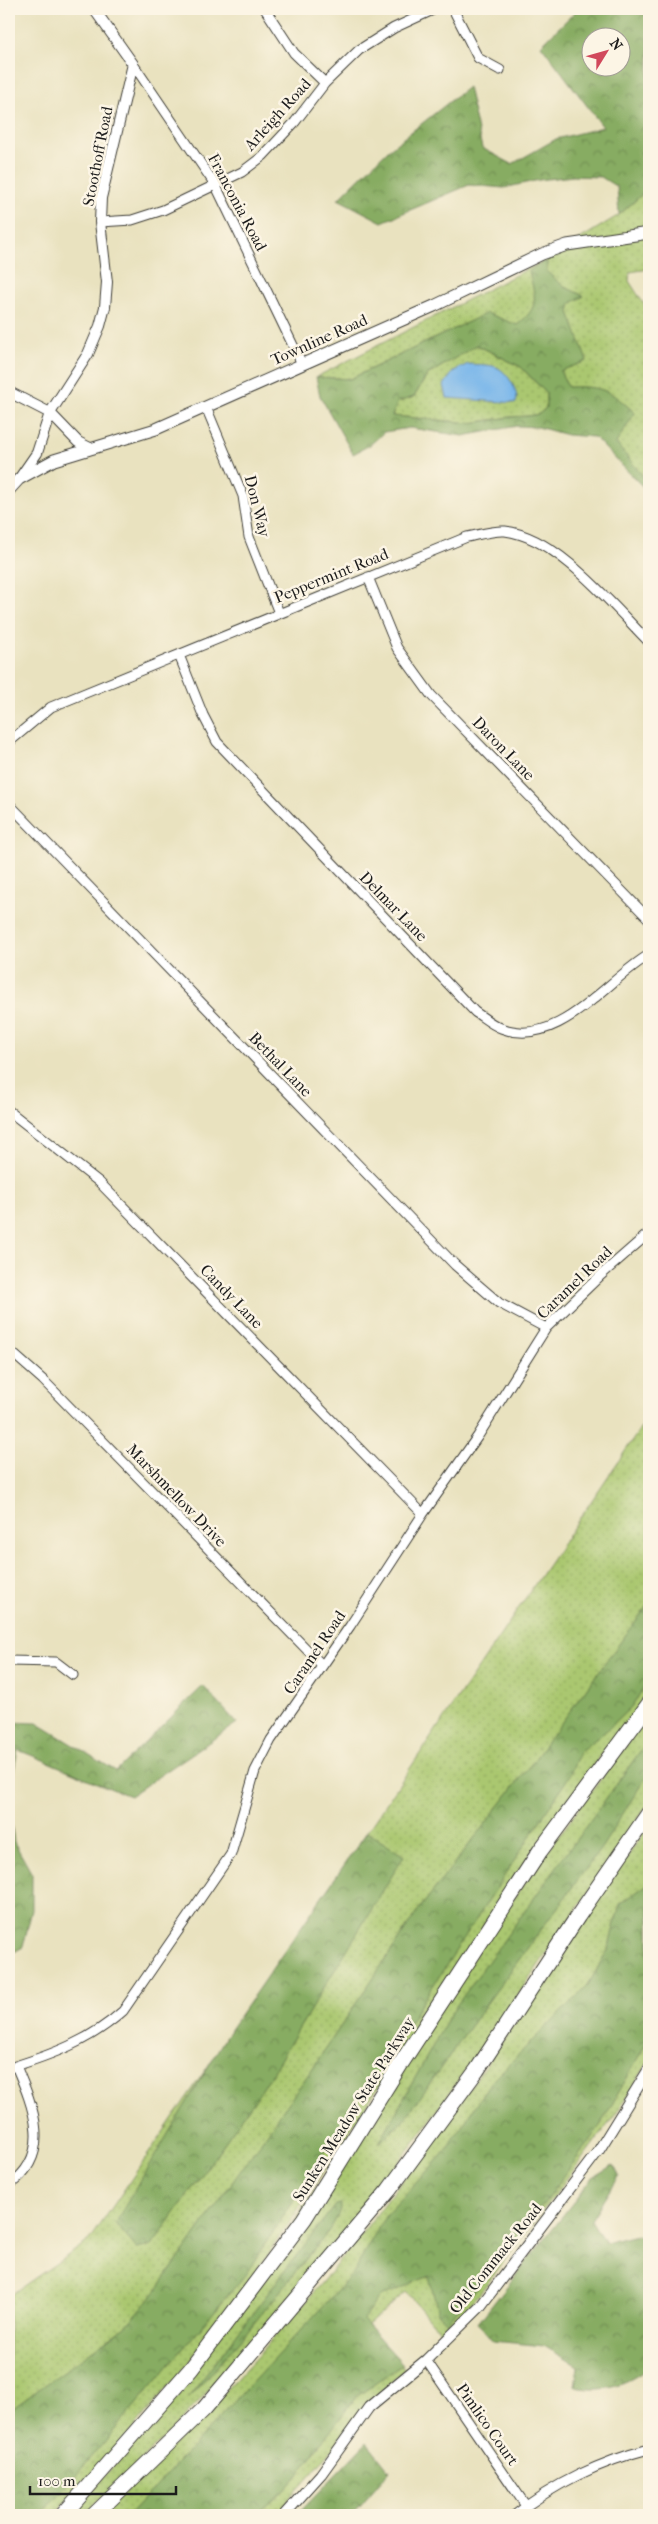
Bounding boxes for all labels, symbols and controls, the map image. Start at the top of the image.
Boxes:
north arrow [580,28,630,78]
text: N [606,35,626,54]
street label: Arleigh Road [239,74,315,155]
street label: Stoothoff Road [78,104,117,208]
street label: Franconia Road [204,150,271,254]
street label: Townline Road [268,310,371,369]
street label: Don Way [241,473,274,540]
street label: Peppermint Road [271,544,391,607]
street label: Daron Lane [469,713,539,784]
street label: Delmar Lane [356,868,432,945]
street label: Bethal Lane [245,1028,316,1101]
street label: Caramel Road [533,1242,616,1323]
street label: Candy Lane [196,1260,267,1333]
street label: Marshmellow Drive [123,1440,231,1551]
street label: Caramel Road [279,1607,350,1698]
street label: Sunken Meadow State Parkway [289,2013,419,2205]
street label: Old Commack Road [445,2199,546,2317]
street label: Pimlico Court [452,2380,523,2469]
scale bar [30,2464,176,2496]
text: 100 m [38,2472,76,2490]

